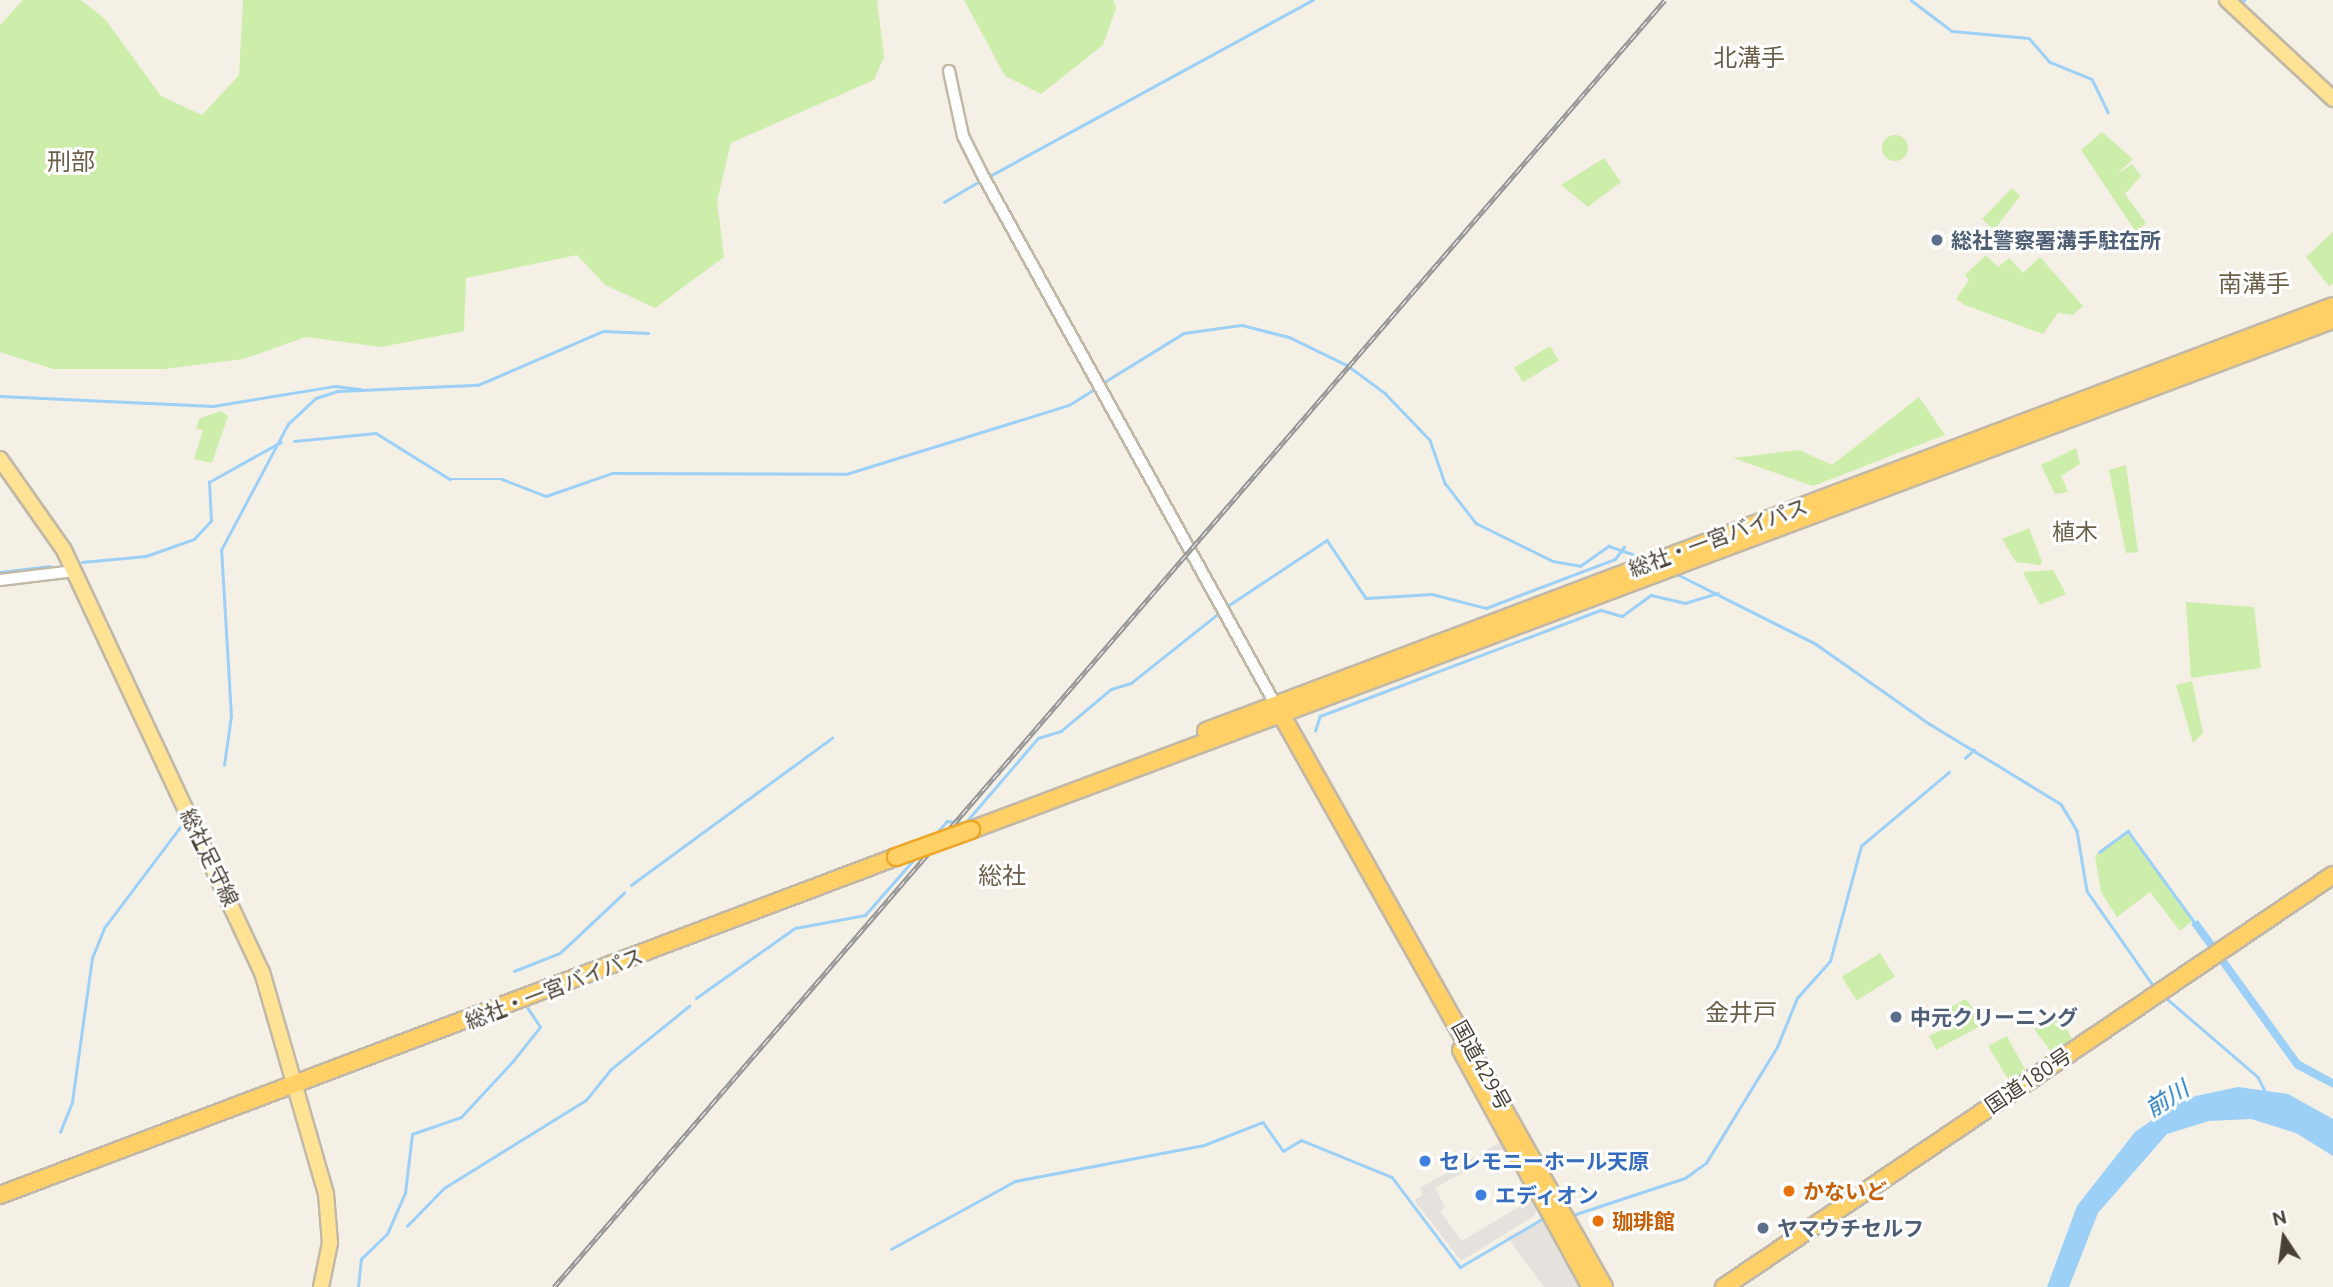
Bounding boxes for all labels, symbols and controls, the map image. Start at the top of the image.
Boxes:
district label: 北溝手 [1713,44,1785,72]
district label: 刑部 [47,148,95,176]
place label: 総社警察署溝手駐在所 [1951,227,2161,253]
marker: 総社警察署溝手駐在所 [1929,232,1945,248]
district label: 南溝手 [2218,270,2290,298]
street label: 総社・一宮バイパス [1625,493,1811,581]
district label: 植木 [2052,518,2098,546]
street label: 総社足守線 [176,804,244,910]
district label: 総社 [978,862,1026,890]
street label: 総社・一宮バイパス [461,942,647,1034]
district label: 金井戸 [1705,999,1777,1027]
place label: 中元クリーニング [1910,1004,2078,1030]
marker: 中元クリーニング [1888,1009,1904,1025]
street label: 国道429号 [1447,1016,1517,1114]
street label: 国道180号 [1980,1042,2076,1118]
water label: 前川 [2140,1075,2194,1123]
place label: セレモニーホール天原 [1439,1148,1649,1174]
marker: セレモニーホール天原 [1417,1153,1433,1169]
place label: かないど [1803,1178,1887,1204]
place label: エディオン [1495,1182,1600,1208]
marker: かないど [1781,1183,1797,1199]
marker: エディオン [1473,1187,1489,1203]
north arrow [2249,1203,2319,1273]
text: N [2270,1205,2289,1230]
place label: 珈琲館 [1612,1208,1675,1234]
marker: 珈琲館 [1590,1213,1606,1229]
place label: ヤマウチセルフ [1777,1215,1924,1241]
marker: ヤマウチセルフ [1755,1220,1771,1236]

